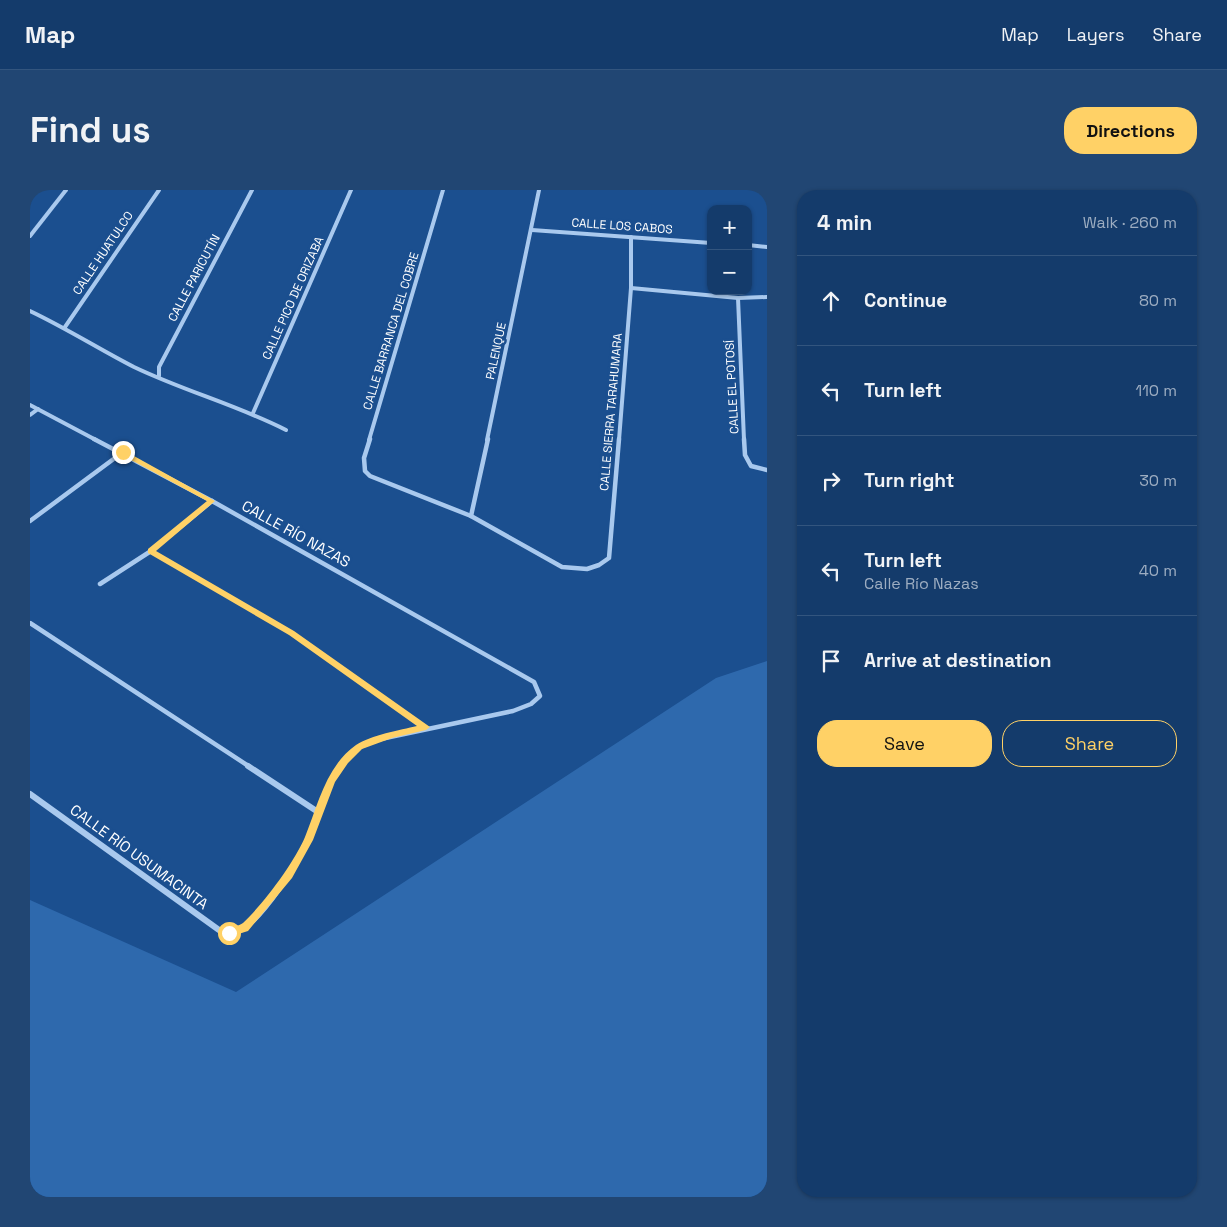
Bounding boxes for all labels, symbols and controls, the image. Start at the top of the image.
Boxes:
text: Map [25,19,75,50]
text: Map [1001,23,1039,46]
text: Layers [1067,23,1124,46]
text: Share [1152,23,1202,46]
button: Directions [1064,107,1197,154]
text: Find us [30,108,151,152]
map controls [707,205,752,295]
button: + [707,205,752,250]
street label: CALLE HUATULCO [69,208,137,298]
text: 4 min [817,209,872,236]
text: Walk · 260 m [1083,212,1177,233]
street label: CALLE LOS CABOS [571,214,673,238]
street label: CALLE PARICUTÍN [164,232,224,324]
street label: CALLE PICO DE ORIZABA [259,233,328,362]
street label: CALLE BARRANCA DEL COBRE [359,250,423,412]
button: − [707,250,752,295]
icon: ahead [817,287,845,315]
text: Continue [864,288,947,313]
text: 80 m [1139,290,1177,311]
street label: PALENQUE [482,321,510,381]
street label: CALLE SIERRA TARAHUMARA [596,332,626,492]
street label: CALLE EL POTOSÍ [722,340,742,434]
icon: left [817,377,845,405]
text: Turn left [864,378,942,403]
text: 110 m [1135,380,1177,401]
route end [112,441,135,464]
icon: right [817,467,845,495]
text: Turn right [864,468,954,493]
text: 30 m [1139,470,1177,491]
street label: CALLE RÍO NAZAS [239,496,354,571]
text: Turn left [864,548,942,573]
icon: left [817,557,845,585]
text: 40 m [1139,560,1177,581]
text: Calle Río Nazas [864,573,979,594]
icon: arrive [817,647,845,675]
text: Arrive at destination [864,648,1052,673]
button: Save [817,720,992,767]
button: Share [1002,720,1177,767]
street label: CALLE RÍO USUMACINTA [66,800,213,914]
route start [218,922,241,945]

